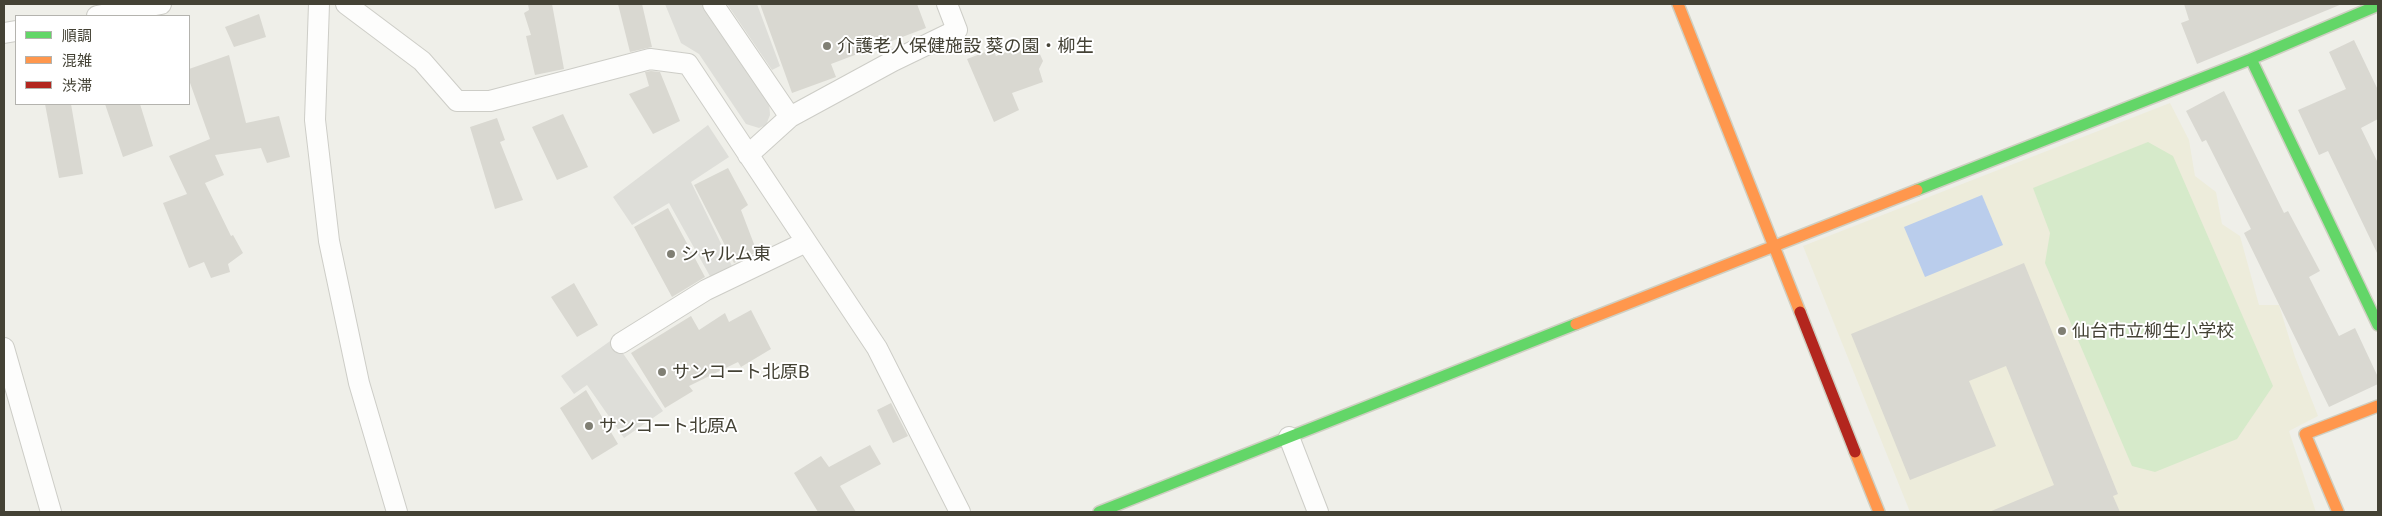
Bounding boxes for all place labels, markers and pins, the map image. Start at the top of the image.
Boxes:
place label: 介護老人保健施設 葵の園・柳生 [837,35,1094,57]
marker: 介護老人保健施設 葵の園・柳生 [821,40,833,52]
place label: シャルム東 [681,243,771,265]
marker: シャルム東 [665,248,677,260]
place label: 仙台市立柳生小学校 [2072,320,2234,342]
marker: 仙台市立柳生小学校 [2056,325,2068,337]
place label: サンコート北原B [672,361,810,383]
marker: サンコート北原B [656,366,668,378]
place label: サンコート北原A [599,415,737,437]
marker: サンコート北原A [583,420,595,432]

